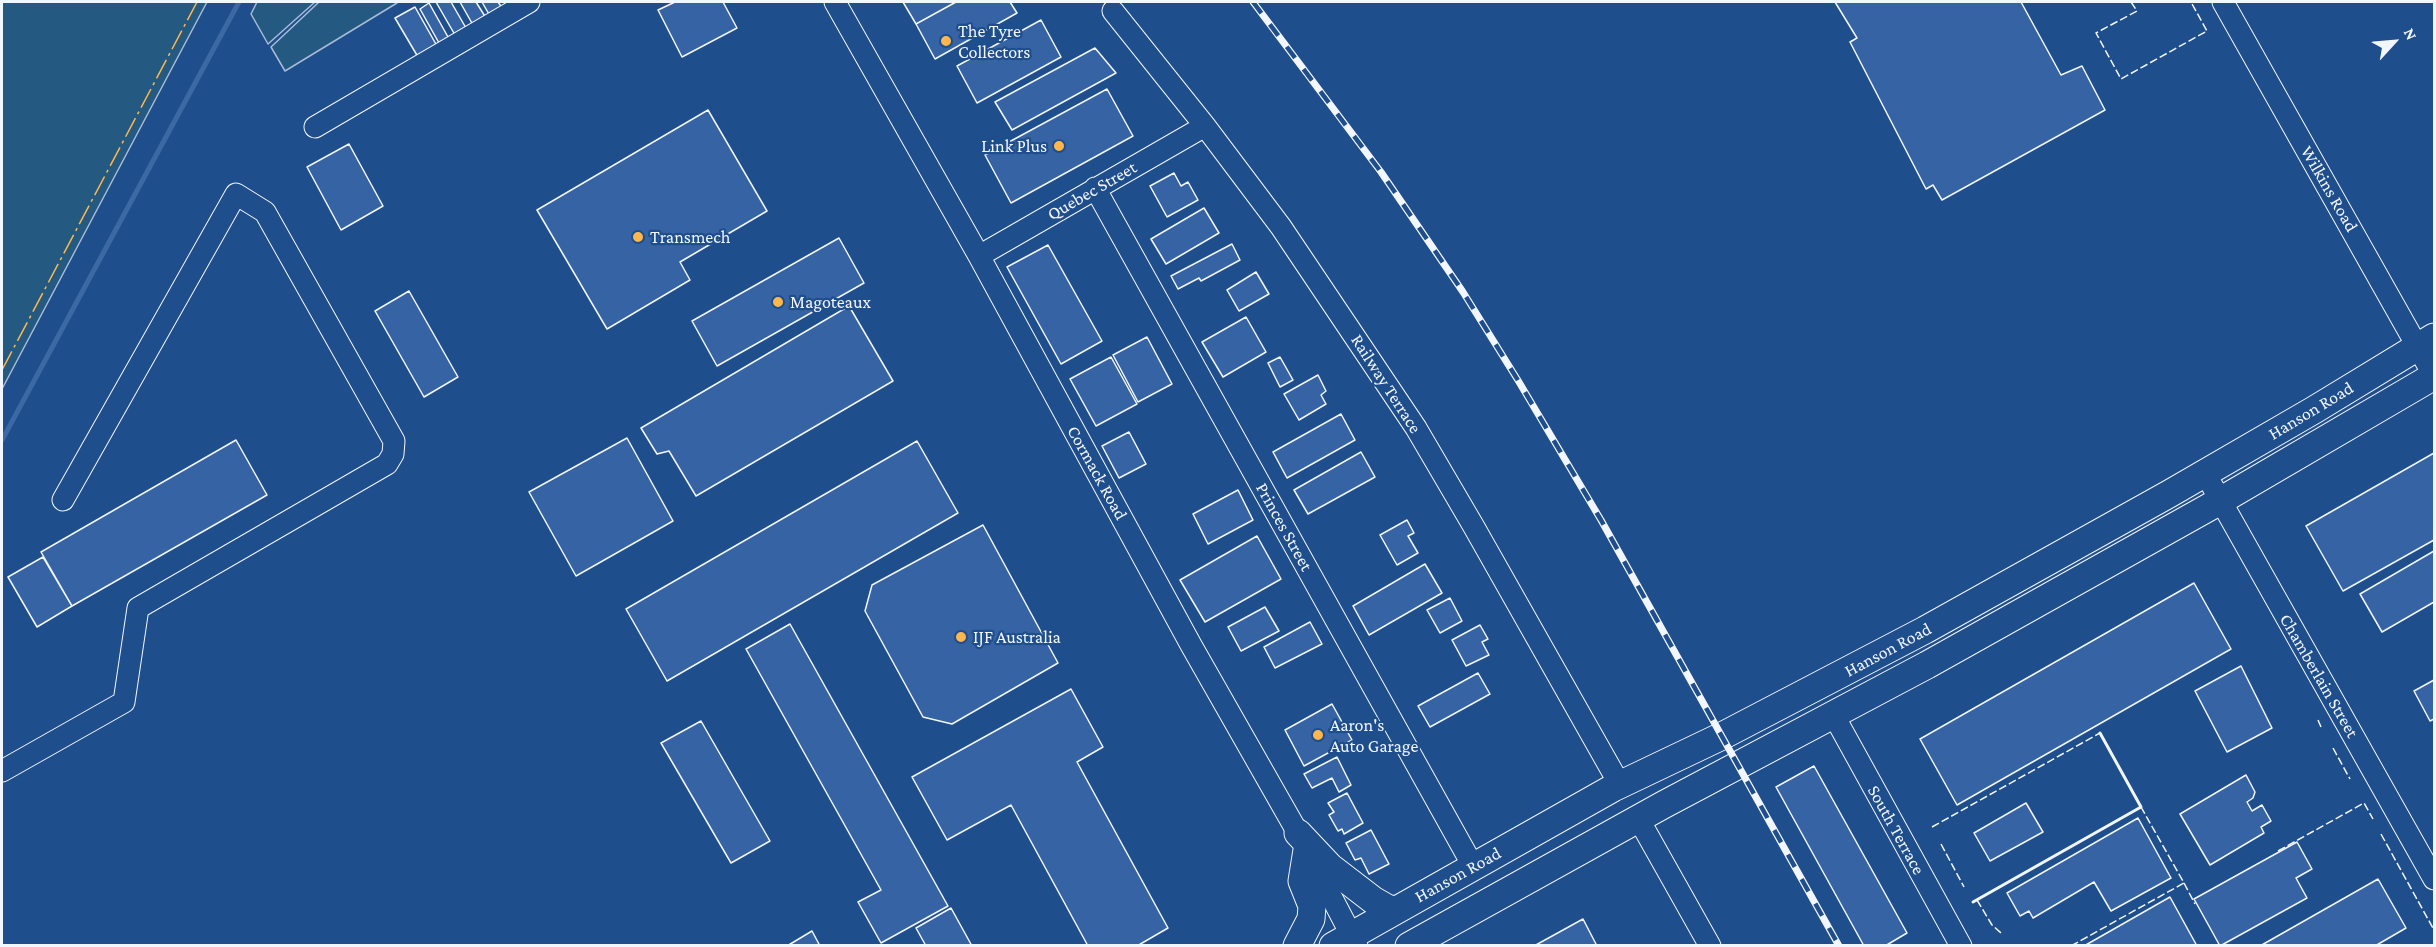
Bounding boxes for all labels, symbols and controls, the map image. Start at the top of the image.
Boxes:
north arrow [2364,12,2424,72]
place label: The Tyre Collectors [958,20,1030,63]
text: N [2401,25,2421,43]
marker: The Tyre Collectors [939,34,953,48]
place label: Link Plus [981,135,1047,157]
marker: Link Plus [1052,139,1066,153]
street label: Wilkins Road [2296,142,2362,236]
street label: Quebec Street [1043,157,1141,225]
place label: Transmech [650,226,730,248]
marker: Transmech [631,230,645,244]
place label: Magoteaux [790,291,871,313]
marker: Magoteaux [771,295,785,309]
street label: Railway Terrace [1346,330,1426,438]
street label: Hanson Road [2265,377,2357,445]
street label: Cormack Road [1062,422,1132,524]
street label: Princes Street [1251,479,1317,575]
street label: Chamberlain Street [2275,610,2363,742]
street label: Hanson Road [1841,618,1935,682]
place label: IJF Australia [973,626,1061,648]
marker: IJF Australia [954,630,968,644]
place label: Aaron's Auto Garage [1330,714,1418,756]
marker: Aaron's Auto Garage [1311,728,1325,742]
street label: South Terrace [1863,781,1929,879]
street label: Hanson Road [1411,842,1505,908]

